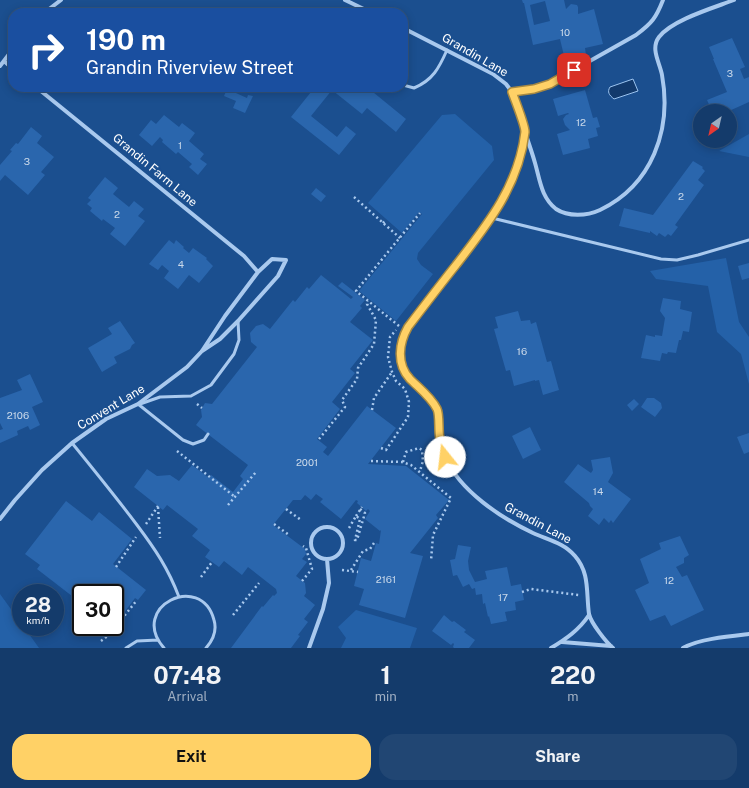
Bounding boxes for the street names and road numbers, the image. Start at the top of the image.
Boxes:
street label: Grandin Lane [439,30,511,80]
street label: Grandin Farm Lane [110,131,200,209]
street label: Convent Lane [75,381,147,433]
street label: Grandin Lane [502,499,574,547]

